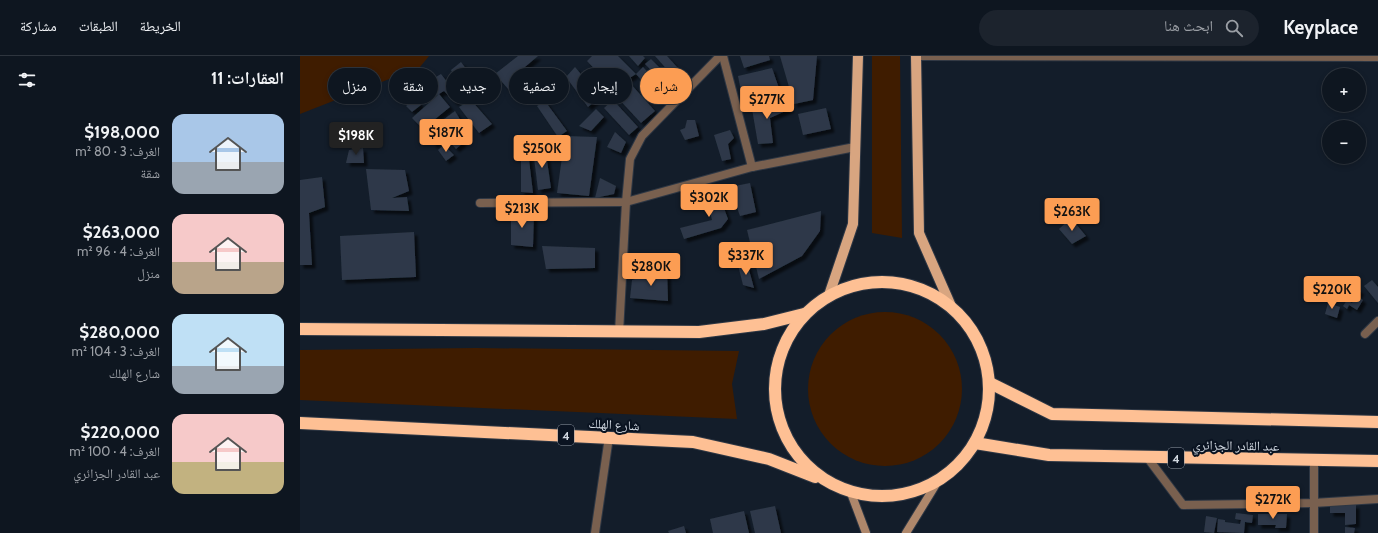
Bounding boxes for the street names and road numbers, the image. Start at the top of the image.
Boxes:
street label: شارع الهلك [588,415,640,435]
road number: 4 [558,425,574,445]
street label: عبد القادر الجزائري [1192,436,1280,457]
road number: 4 [1168,448,1184,468]

